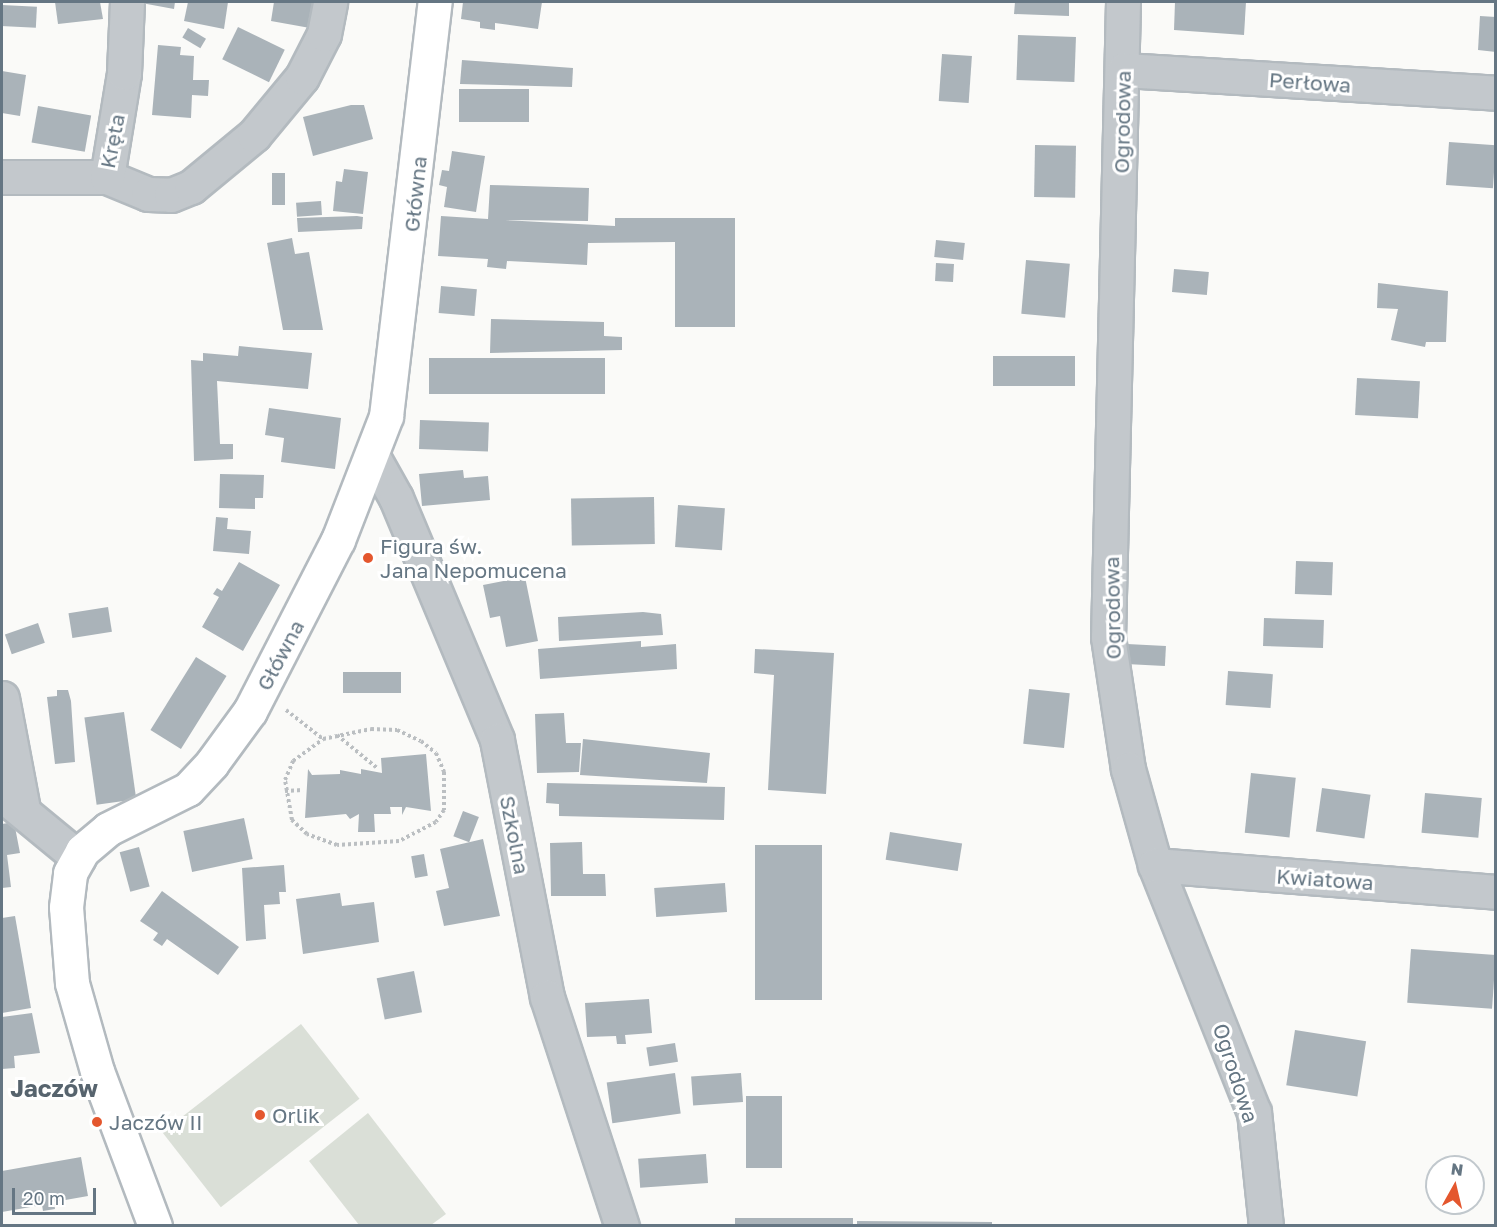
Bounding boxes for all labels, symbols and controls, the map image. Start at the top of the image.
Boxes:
street label: Perłowa [1268,67,1352,97]
street label: Ogrodowa [1109,70,1135,174]
street label: Kręta [94,112,130,170]
street label: Główna [398,155,432,233]
place label: Figura św. Jana Nepomucena [380,533,567,583]
marker: Figura św. Jana Nepomucena [361,551,375,565]
street label: Ogrodowa [1099,556,1125,660]
street label: Główna [251,615,309,695]
street label: Szkolna [495,794,535,876]
street label: Kwiatowa [1276,863,1374,895]
street label: Ogrodowa [1208,1020,1264,1126]
district label: Jaczów [10,1074,98,1102]
place label: Orlik [272,1102,320,1128]
marker: Orlik [253,1108,267,1122]
place label: Jaczów II [109,1109,203,1135]
marker: Jaczów II [90,1115,104,1129]
north arrow [1425,1155,1485,1215]
text: N [1450,1158,1465,1180]
scale bar [15,1176,99,1214]
text: 20 m [23,1187,65,1209]

